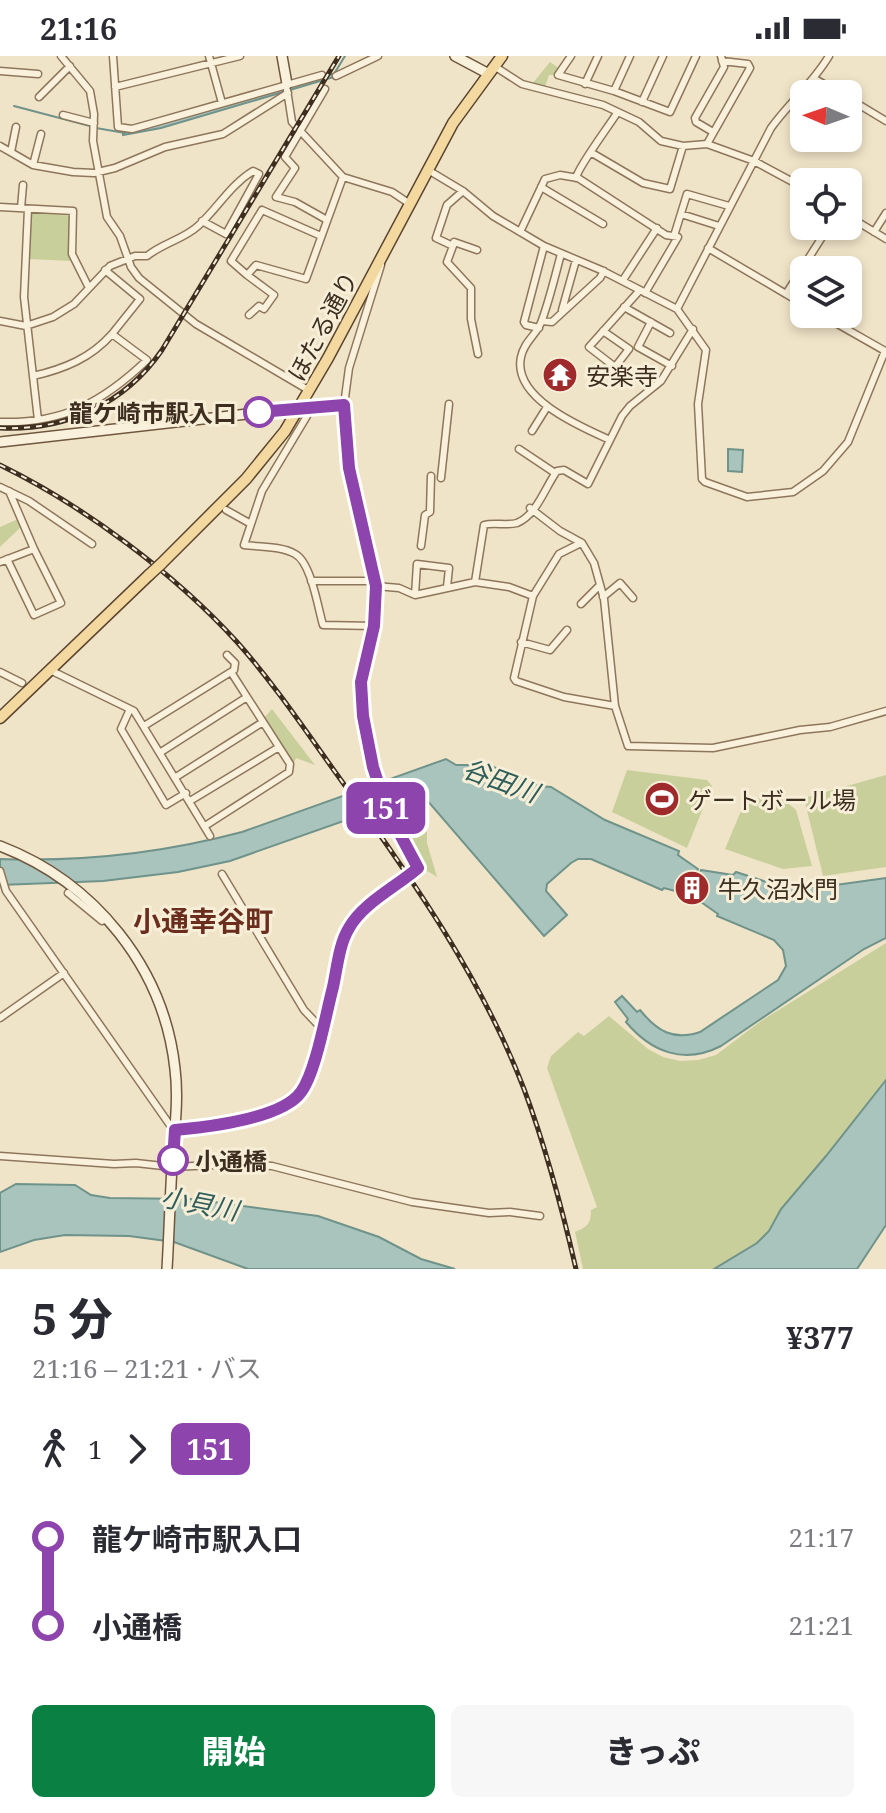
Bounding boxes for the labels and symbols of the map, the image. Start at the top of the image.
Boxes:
north arrow [790,80,862,152]
street label: ほたる通り [279,265,365,387]
temple icon: 安楽寺 [541,356,579,394]
place label: 安楽寺 [586,359,658,392]
place label: 龍ケ崎市駅入口 [69,396,237,429]
marker: 龍ケ崎市駅入口 [244,397,274,427]
water label: 谷田川 [458,750,547,811]
sports icon: ゲートボール場 [643,780,681,818]
line badge: 151 [340,782,432,834]
place label: ゲートボール場 [688,783,856,816]
building icon: 牛久沼水門 [673,869,711,907]
place label: 牛久沼水門 [718,872,838,905]
district label: 小通幸谷町 [133,901,273,939]
place label: 小通橋 [195,1144,267,1177]
marker: 小通橋 [158,1145,188,1175]
water label: 小貝川 [158,1178,245,1229]

